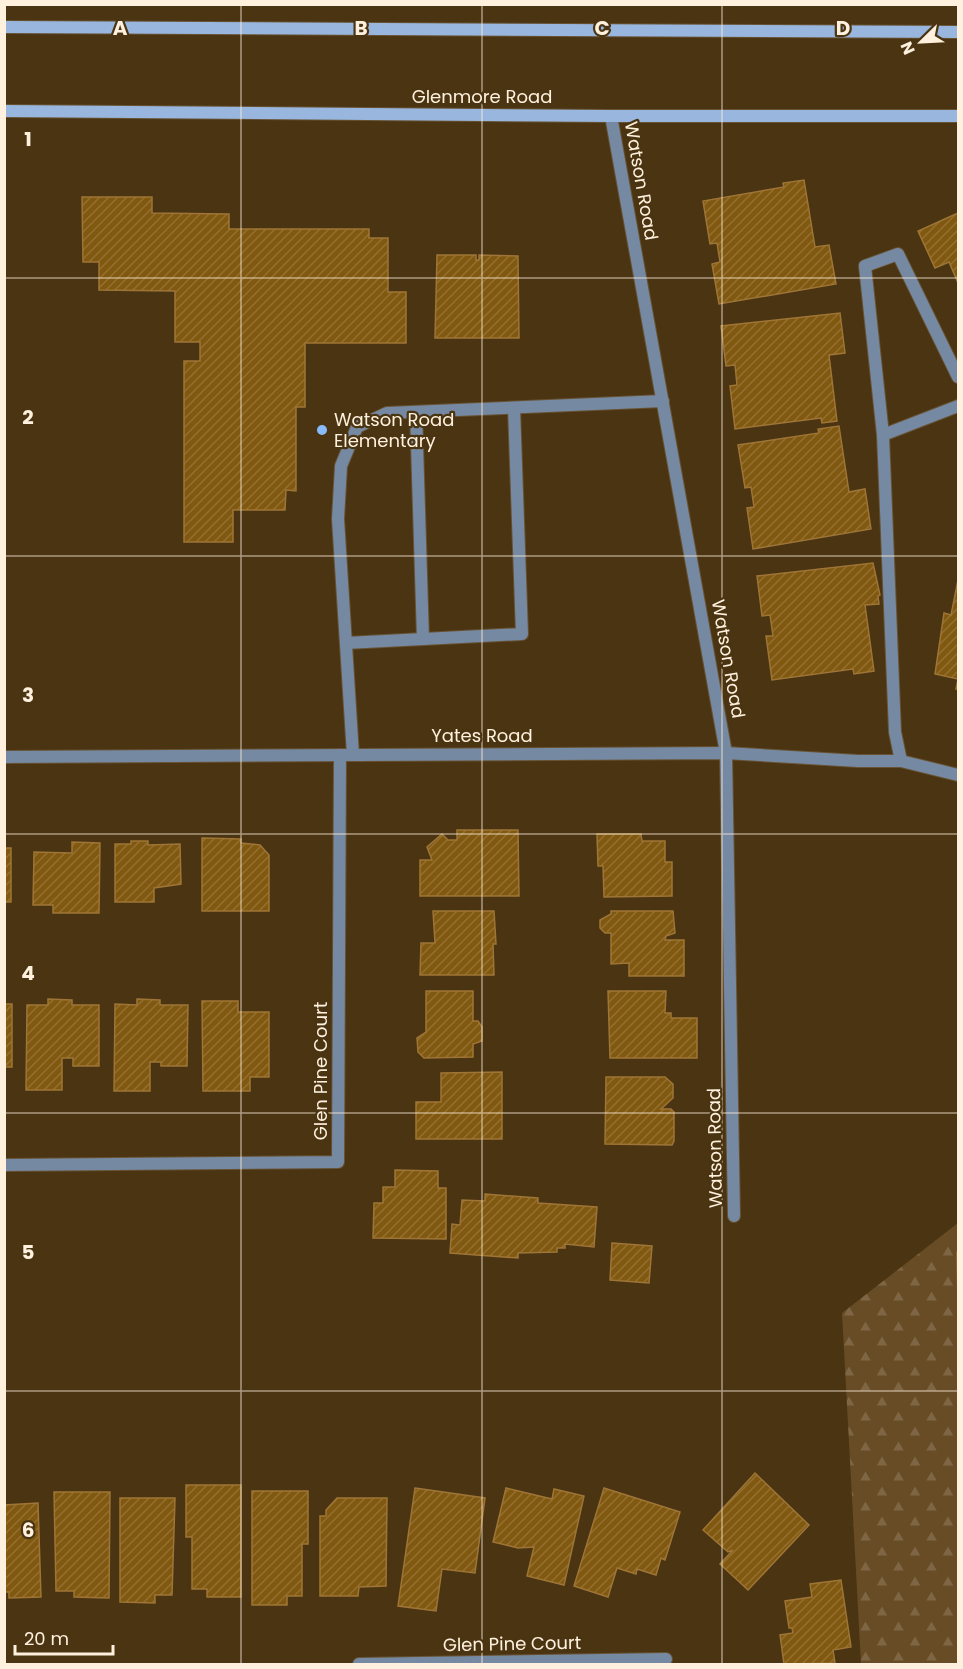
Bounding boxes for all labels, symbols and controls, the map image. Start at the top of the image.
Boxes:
north arrow [891,12,951,72]
text: A [113,14,128,42]
text: B [354,14,368,42]
text: C [594,14,610,42]
text: D [836,14,850,42]
text: N [895,38,921,58]
street label: Glenmore Road [412,84,552,109]
street label: Watson Road [619,119,664,242]
text: 1 [24,125,32,153]
text: 2 [22,403,34,431]
place label: Watson Road Elementary [334,407,454,453]
marker: Watson Road Elementary [315,423,329,437]
street label: Watson Road [706,597,751,720]
text: 3 [22,681,34,709]
street label: Yates Road [431,723,533,748]
text: 4 [21,959,35,987]
street label: Glen Pine Court [308,1002,333,1140]
street label: Watson Road [701,1088,728,1208]
text: 5 [22,1238,35,1266]
text: 6 [22,1516,34,1544]
scale bar [15,1618,112,1656]
text: 20 m [24,1626,69,1651]
street label: Glen Pine Court [443,1630,581,1657]

